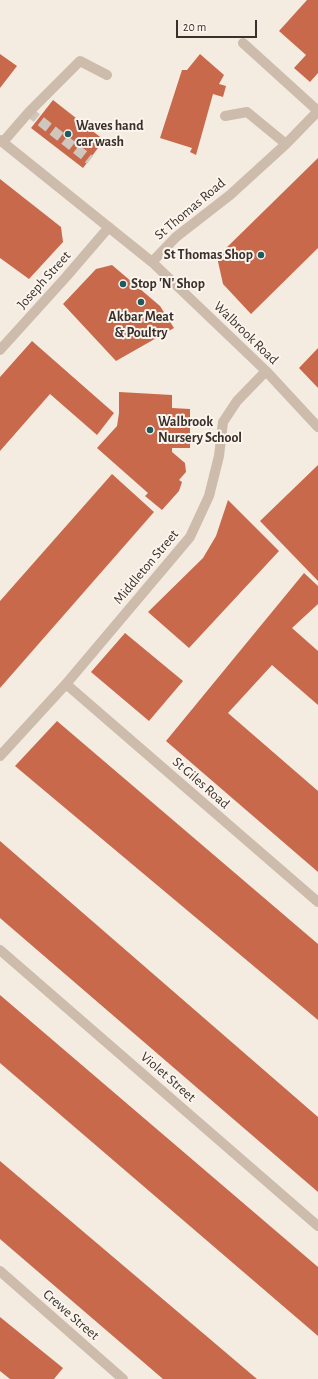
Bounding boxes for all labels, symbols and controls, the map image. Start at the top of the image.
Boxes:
scale bar [178,12,259,38]
text: 20 m [183,21,206,33]
place label: Waves hand car wash [76,118,144,150]
marker: Waves hand car wash [63,129,73,139]
street label: St Thomas Road [151,175,229,243]
place label: St Thomas Shop [164,247,253,263]
street label: Joseph Street [14,248,74,312]
marker: St Thomas Shop [256,250,266,260]
place label: Stop 'N' Shop [131,276,205,292]
marker: Stop 'N' Shop [118,279,128,289]
marker: Akbar Meat & Poultry [136,297,146,307]
street label: Walbrook Road [210,298,282,368]
place label: Akbar Meat & Poultry [108,309,174,342]
place label: Walbrook Nursery School [158,414,242,446]
marker: Walbrook Nursery School [145,425,155,435]
street label: Middleton Street [110,526,182,608]
street label: St Giles Road [169,754,233,812]
street label: Violet Street [137,1048,199,1106]
street label: Crewe Street [39,1286,103,1344]

